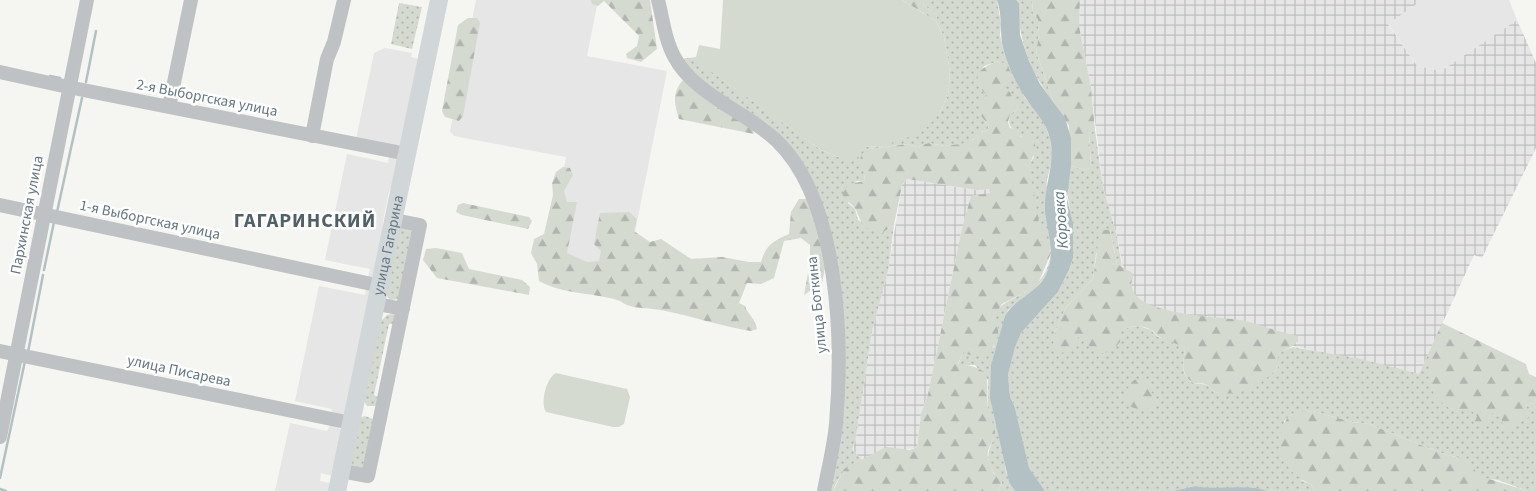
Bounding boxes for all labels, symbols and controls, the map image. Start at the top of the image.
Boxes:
street label: 2-я Выборгская улица [135,74,279,122]
street label: Пархинская улица [5,154,49,276]
water label: Коровка [1048,190,1074,249]
street label: улица Гагарина [367,193,409,297]
street label: 1-я Выборгская улица [78,195,222,245]
district label: ГАГАРИНСКИЙ [234,207,376,235]
street label: улица Боткина [801,255,833,355]
street label: улица Писарева [125,350,233,392]

